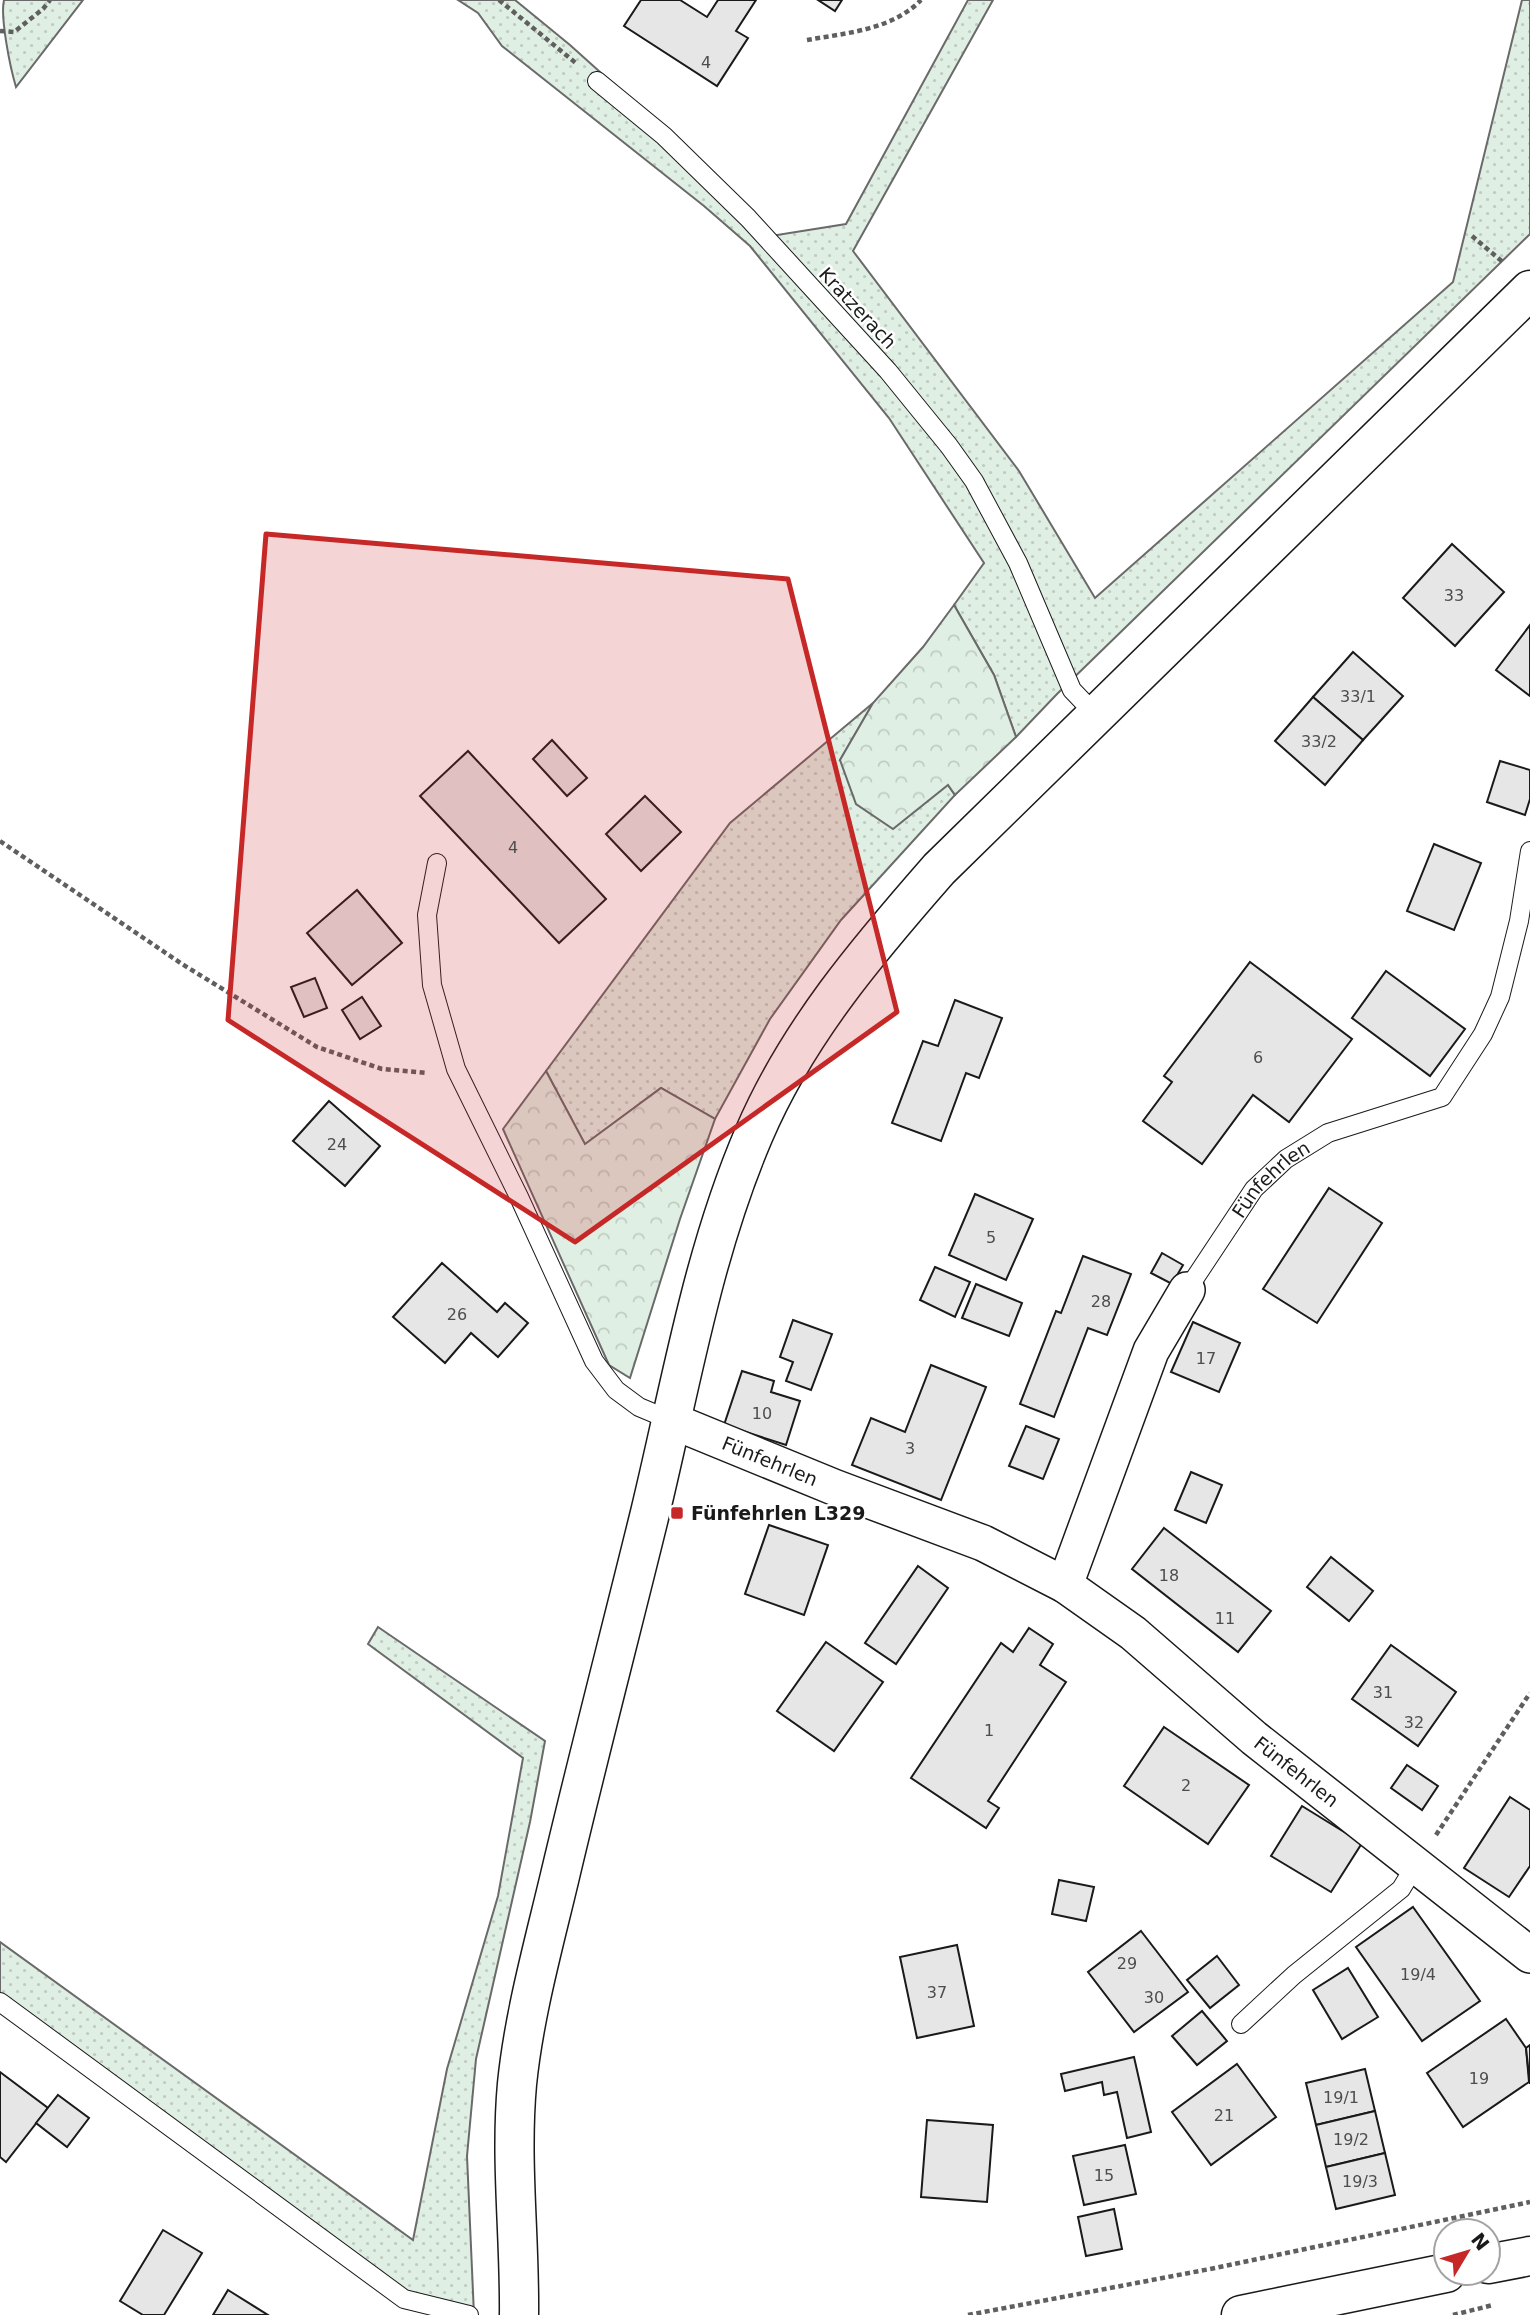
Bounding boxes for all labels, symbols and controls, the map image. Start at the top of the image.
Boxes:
house number: 4 [701,53,711,72]
street label: Kratzerach [815,263,901,353]
house number: 33 [1444,586,1464,605]
house number: 33/1 [1340,687,1376,706]
house number: 33/2 [1301,732,1337,751]
house number: 4 [508,838,518,857]
house number: 6 [1253,1048,1263,1067]
house number: 24 [327,1135,347,1154]
street label: Fünfehrlen [1227,1136,1314,1222]
house number: 5 [986,1228,996,1247]
house number: 28 [1091,1292,1111,1311]
house number: 26 [447,1305,467,1324]
house number: 17 [1196,1349,1216,1368]
house number: 10 [752,1404,772,1423]
street label: Fünfehrlen [719,1432,821,1490]
house number: 3 [905,1439,915,1458]
place label: Fünfehrlen L329 [691,1502,865,1524]
marker: Fünfehrlen L329 [669,1505,685,1521]
house number: 18 [1159,1566,1179,1585]
house number: 11 [1215,1609,1235,1628]
house number: 31 [1373,1683,1393,1702]
house number: 32 [1404,1713,1424,1732]
house number: 1 [984,1721,994,1740]
street label: Fünfehrlen [1250,1731,1343,1811]
house number: 2 [1181,1776,1191,1795]
house number: 29 [1117,1954,1137,1973]
house number: 19/4 [1400,1965,1436,1984]
house number: 37 [927,1983,947,2002]
house number: 30 [1144,1988,1164,2007]
house number: 19 [1469,2069,1489,2088]
house number: 19/1 [1323,2088,1359,2107]
house number: 21 [1214,2106,1234,2125]
house number: 19/2 [1333,2130,1369,2149]
house number: 15 [1094,2166,1114,2185]
house number: 19/3 [1342,2172,1378,2191]
north arrow [1432,2217,1502,2287]
text: N [1467,2228,1494,2255]

